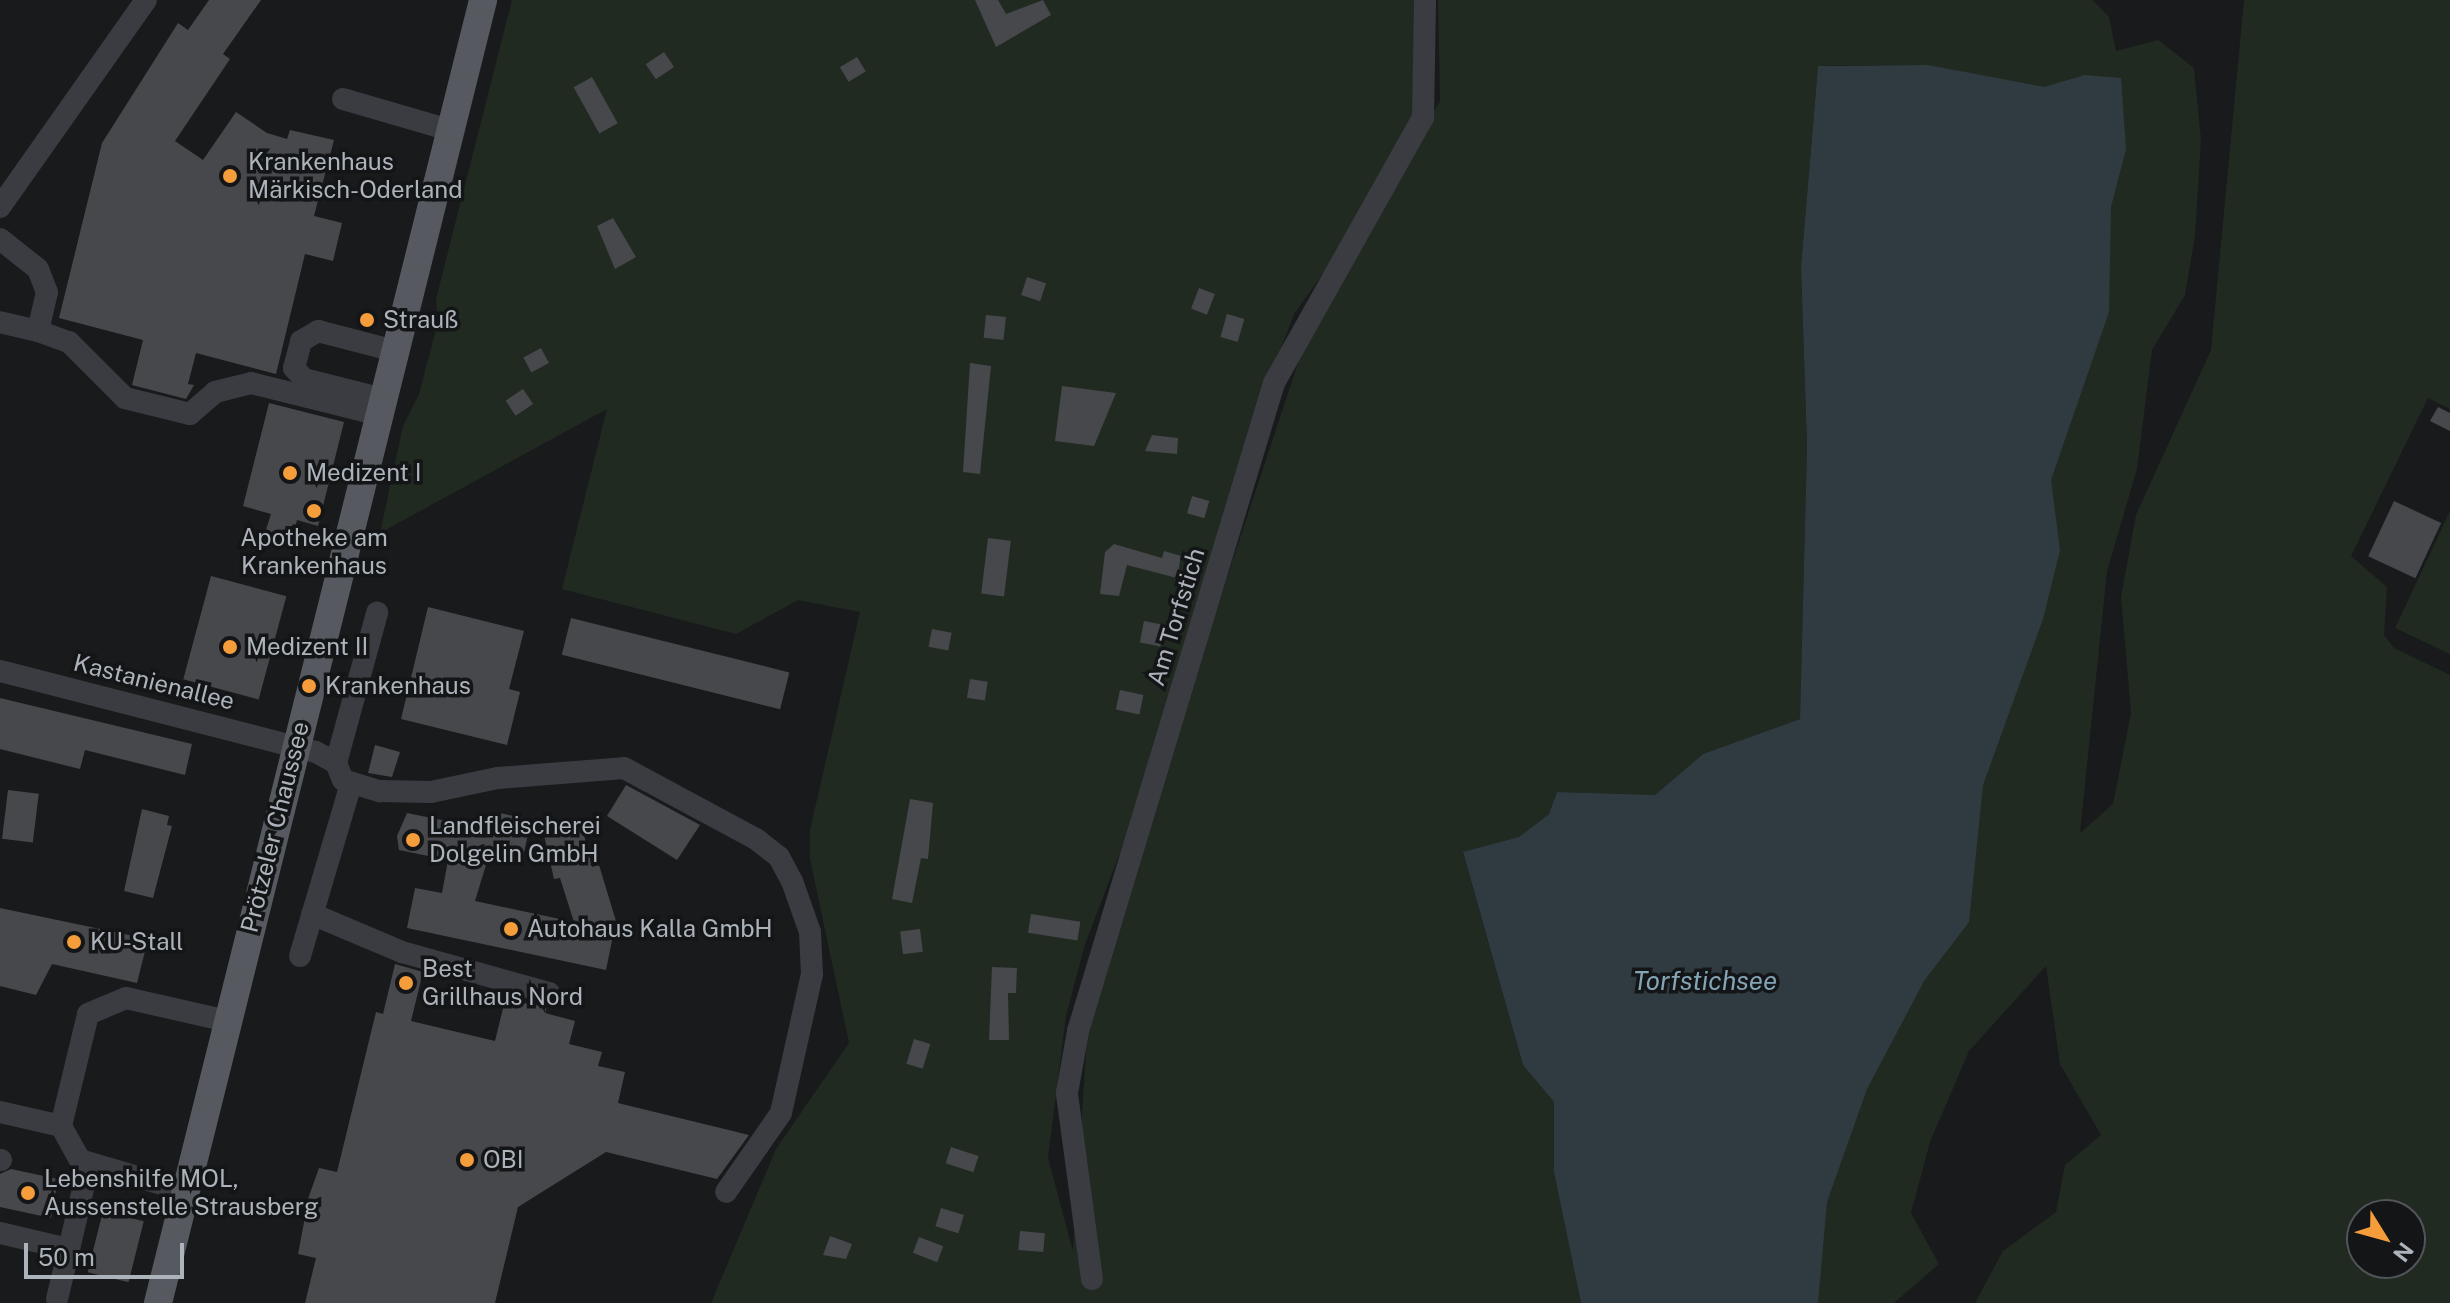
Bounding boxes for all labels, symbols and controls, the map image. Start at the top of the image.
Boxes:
place label: Krankenhaus Märkisch-Oderland [248,148,463,204]
marker: Krankenhaus Märkisch-Oderland [219,165,241,187]
place label: Strauß [383,306,458,334]
marker: Strauß [358,311,376,329]
place label: Medizent I [306,459,421,487]
marker: Medizent I [281,464,299,482]
marker: Apotheke am Krankenhaus [305,502,323,520]
place label: Apotheke am Krankenhaus [240,524,388,580]
street label: Am Torfstich [1141,545,1211,689]
place label: Medizent II [246,633,368,661]
marker: Medizent II [221,638,239,656]
street label: Kastanienallee [70,648,238,716]
place label: Krankenhaus [325,672,471,700]
marker: Krankenhaus [300,677,318,695]
street label: Prötzeler Chaussee [235,719,315,935]
place label: Landfleischerei Dolgelin GmbH [429,812,601,868]
marker: Landfleischerei Dolgelin GmbH [404,831,422,849]
place label: Autohaus Kalla GmbH [527,915,773,943]
marker: Autohaus Kalla GmbH [502,920,520,938]
place label: KU-Stall [90,928,184,956]
marker: KU-Stall [65,933,83,951]
place label: Best Grillhaus Nord [422,955,583,1011]
water label: Torfstichsee [1633,965,1777,997]
marker: Best Grillhaus Nord [397,974,415,992]
place label: OBI [483,1146,524,1174]
marker: OBI [458,1151,476,1169]
place label: Lebenshilfe MOL, Aussenstelle Strausberg [44,1165,319,1221]
marker: Lebenshilfe MOL, Aussenstelle Strausberg [19,1184,37,1202]
north arrow [2346,1199,2426,1279]
scale bar [28,1227,188,1277]
text: N [2388,1238,2419,1267]
text: 50 m [38,1243,95,1271]

